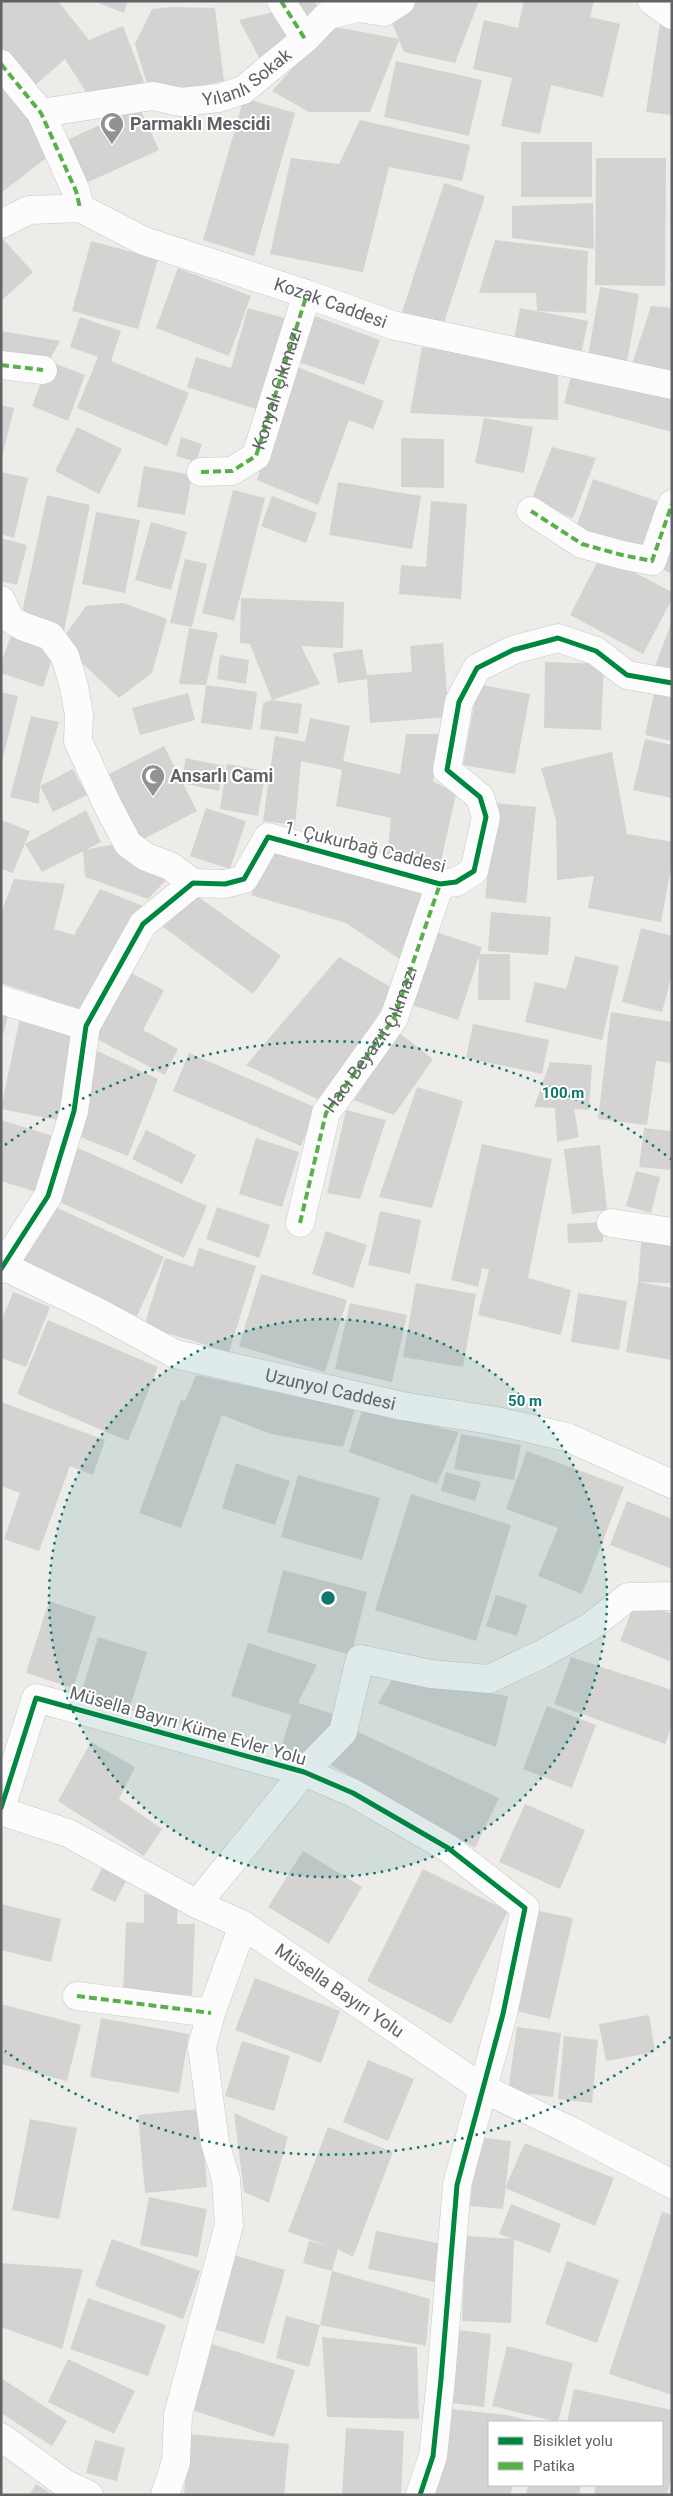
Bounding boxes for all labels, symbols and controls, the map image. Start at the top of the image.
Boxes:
street label: Yılanlı Sokak [201,43,296,110]
mosque icon: Parmaklı Mescidi [99,111,125,145]
place label: Parmaklı Mescidi [130,113,270,134]
street label: Kozak Caddesi [272,273,390,332]
street label: Konyalı Çıkmazı [248,325,306,452]
mosque icon: Ansarlı Cami [140,763,166,797]
place label: Ansarlı Cami [170,765,273,786]
street label: 1. Çukurbağ Caddesi [282,816,448,877]
street label: Hacı Beyazıt Çıkmazı [319,963,421,1116]
text: 100 m [542,1084,584,1102]
street label: Uzunyol Caddesi [263,1364,398,1414]
text: 50 m [508,1392,542,1410]
centre of rings [319,1589,337,1607]
street label: Müsella Bayırı Küme Evler Yolu [67,1682,309,1769]
street label: Müsella Bayırı Yolu [271,1939,408,2042]
legend [488,2421,663,2486]
text: Bisiklet yolu [533,2432,613,2450]
text: Patika [533,2457,575,2475]

